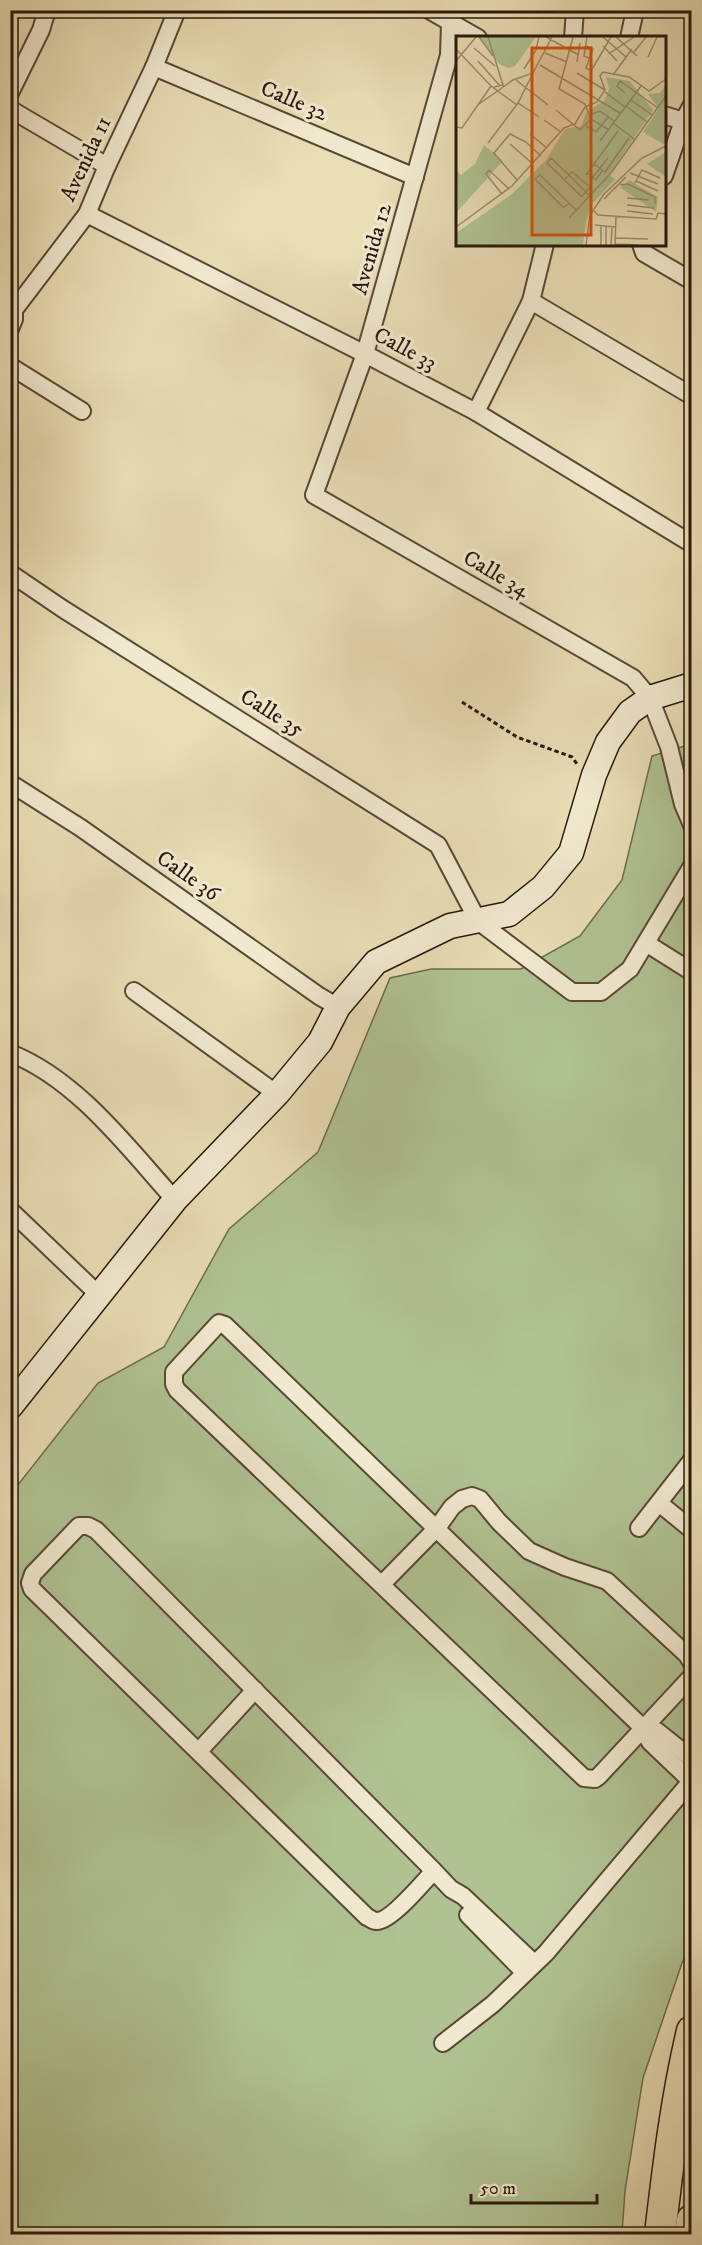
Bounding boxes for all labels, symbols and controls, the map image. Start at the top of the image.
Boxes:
inset map [456,36,666,246]
street label: Calle 32 [257,75,332,127]
street label: Avenida 11 [55,112,117,206]
street label: Avenida 12 [346,200,398,298]
street label: Calle 33 [369,321,441,377]
street label: Calle 34 [458,544,535,604]
street label: Calle 35 [235,683,309,743]
street label: Calle 36 [151,845,226,908]
scale bar [471,2167,597,2205]
text: 50 m [480,2178,516,2200]

